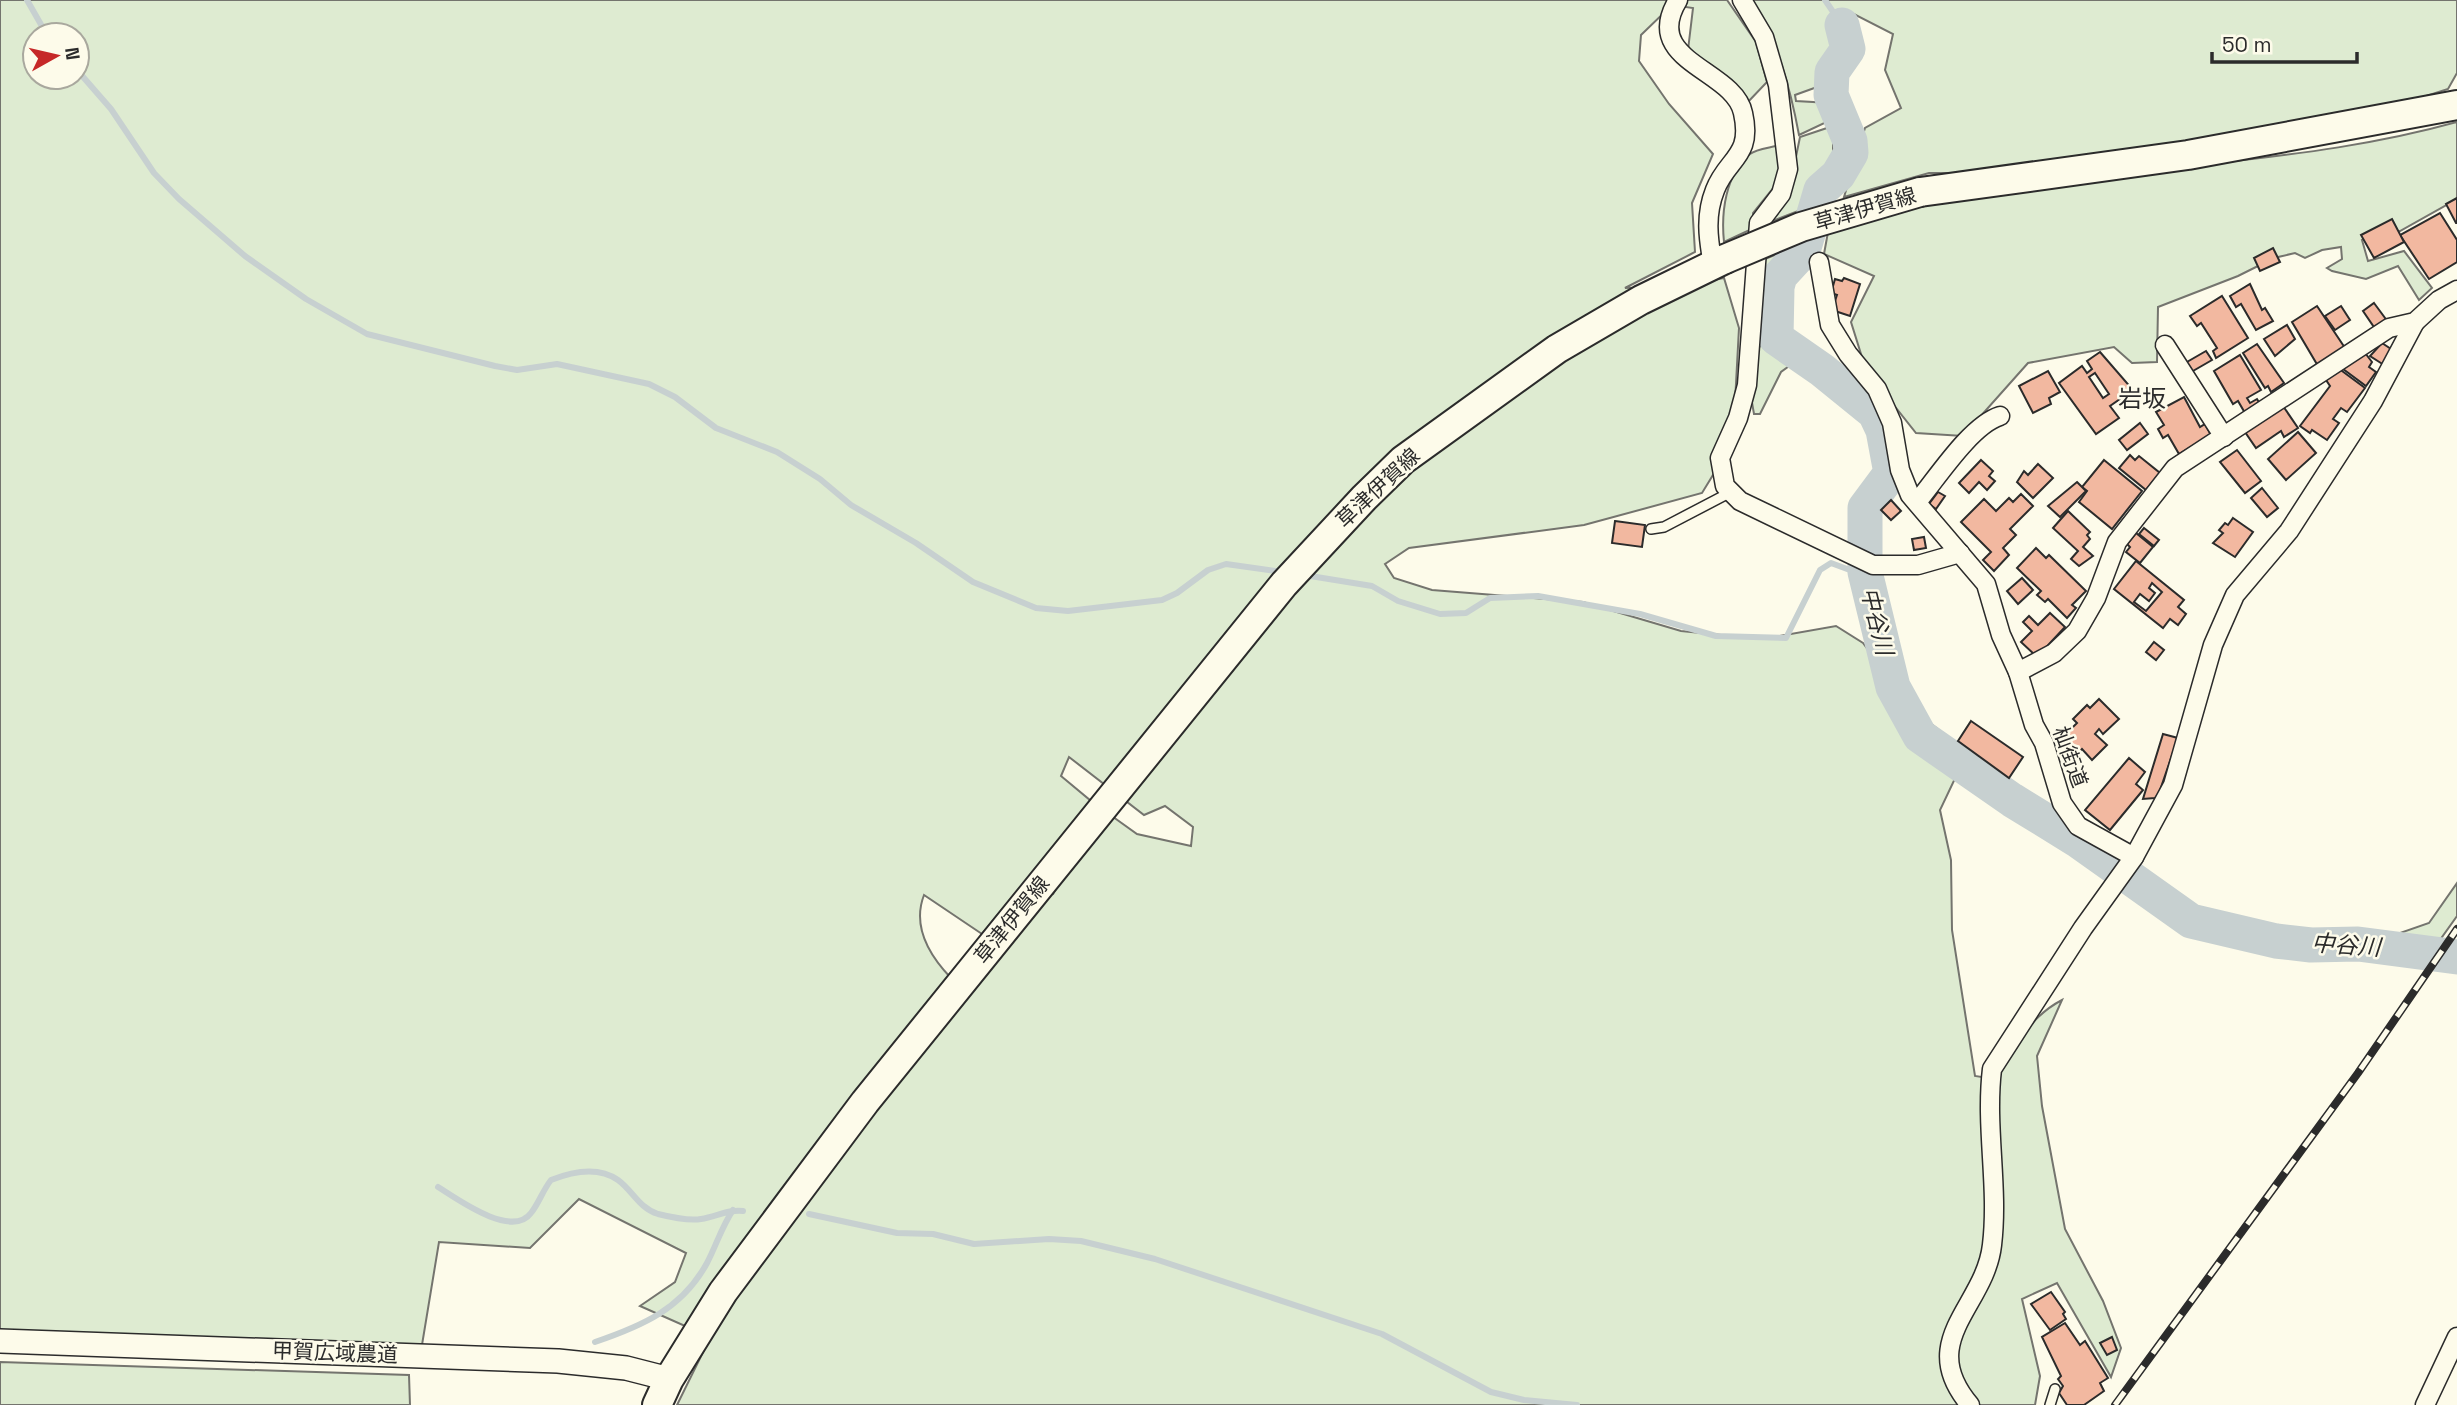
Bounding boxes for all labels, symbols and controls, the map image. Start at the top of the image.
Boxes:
north arrow [21,21,91,91]
scale bar [2212,21,2357,65]
text: 50 m [2222,31,2272,58]
text: N [59,46,86,62]
street label: 草津伊賀線 [1811,181,1919,236]
district label: 岩坂 [2118,383,2166,414]
street label: 草津伊賀線 [1330,442,1425,533]
water label: 中谷川 [1854,584,1901,661]
street label: 杣街道 [2047,723,2094,791]
street label: 草津伊賀線 [968,870,1055,969]
water label: 中谷川 [2311,928,2384,963]
street label: 甲賀広域農道 [272,1337,398,1368]

